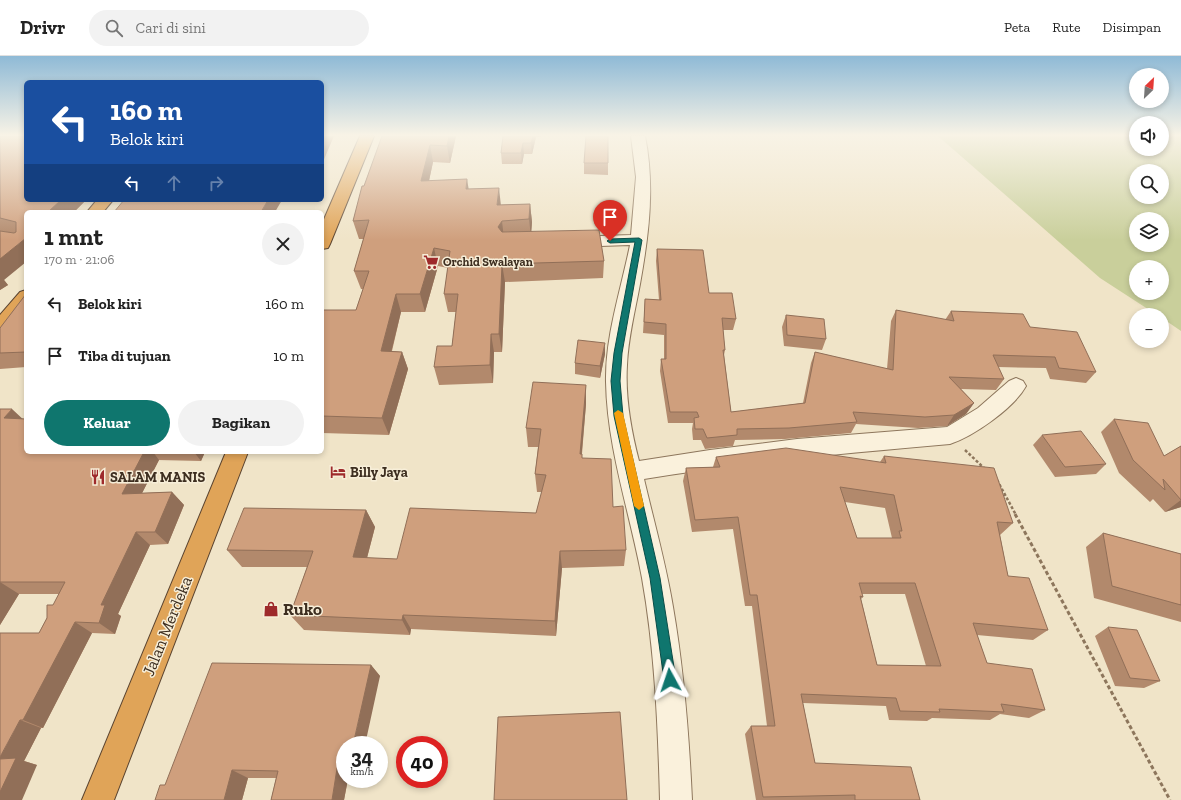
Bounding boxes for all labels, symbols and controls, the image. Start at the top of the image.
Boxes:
search box [89,10,369,46]
text: Drivr [20,16,65,39]
icon: search [103,17,125,39]
text: Cari di sini [135,19,206,37]
text: Peta [1004,19,1030,36]
text: Rute [1052,19,1081,36]
text: Disimpan [1103,19,1161,36]
north arrow [1129,68,1169,108]
map controls [1129,68,1169,348]
text: 160 m [110,94,182,127]
icon: left [44,96,96,148]
button: sound [1129,116,1169,156]
text: Belok kiri [110,128,184,150]
button: search [1129,164,1169,204]
icon: left [121,172,143,194]
icon: ahead [163,172,185,194]
icon: right [205,172,227,194]
pin [593,200,627,241]
icon: arrive [599,206,621,228]
button: layers [1129,212,1169,252]
text: 1 mnt [44,222,103,251]
button: close [262,223,304,265]
text: 170 m · 21:06 [44,252,114,267]
supermarket icon: Orchid Swalayan [422,253,440,271]
place label: Orchid Swalayan [443,255,533,269]
button: + [1129,260,1169,300]
icon: left [44,293,66,315]
text: Belok kiri [78,295,142,313]
text: 160 m [265,295,304,313]
button: − [1129,308,1169,348]
icon: arrive [44,345,66,367]
text: Tiba di tujuan [78,347,171,365]
text: 10 m [273,347,304,365]
button: Keluar [44,400,170,446]
button: Bagikan [178,400,304,446]
hotel icon: Billy Jaya [329,463,347,481]
place label: Billy Jaya [350,464,408,481]
restaurant icon: SALAM MANIS [89,468,107,486]
place label: SALAM MANIS [110,469,205,486]
street label: Jalan Merdeka [138,573,196,679]
place label: Ruko [283,599,322,619]
shop icon: Ruko [262,600,280,618]
position arrow [649,659,691,701]
speed limit sign: 40 [396,736,448,788]
text: 34 [351,745,373,769]
text: km/h [351,766,373,778]

